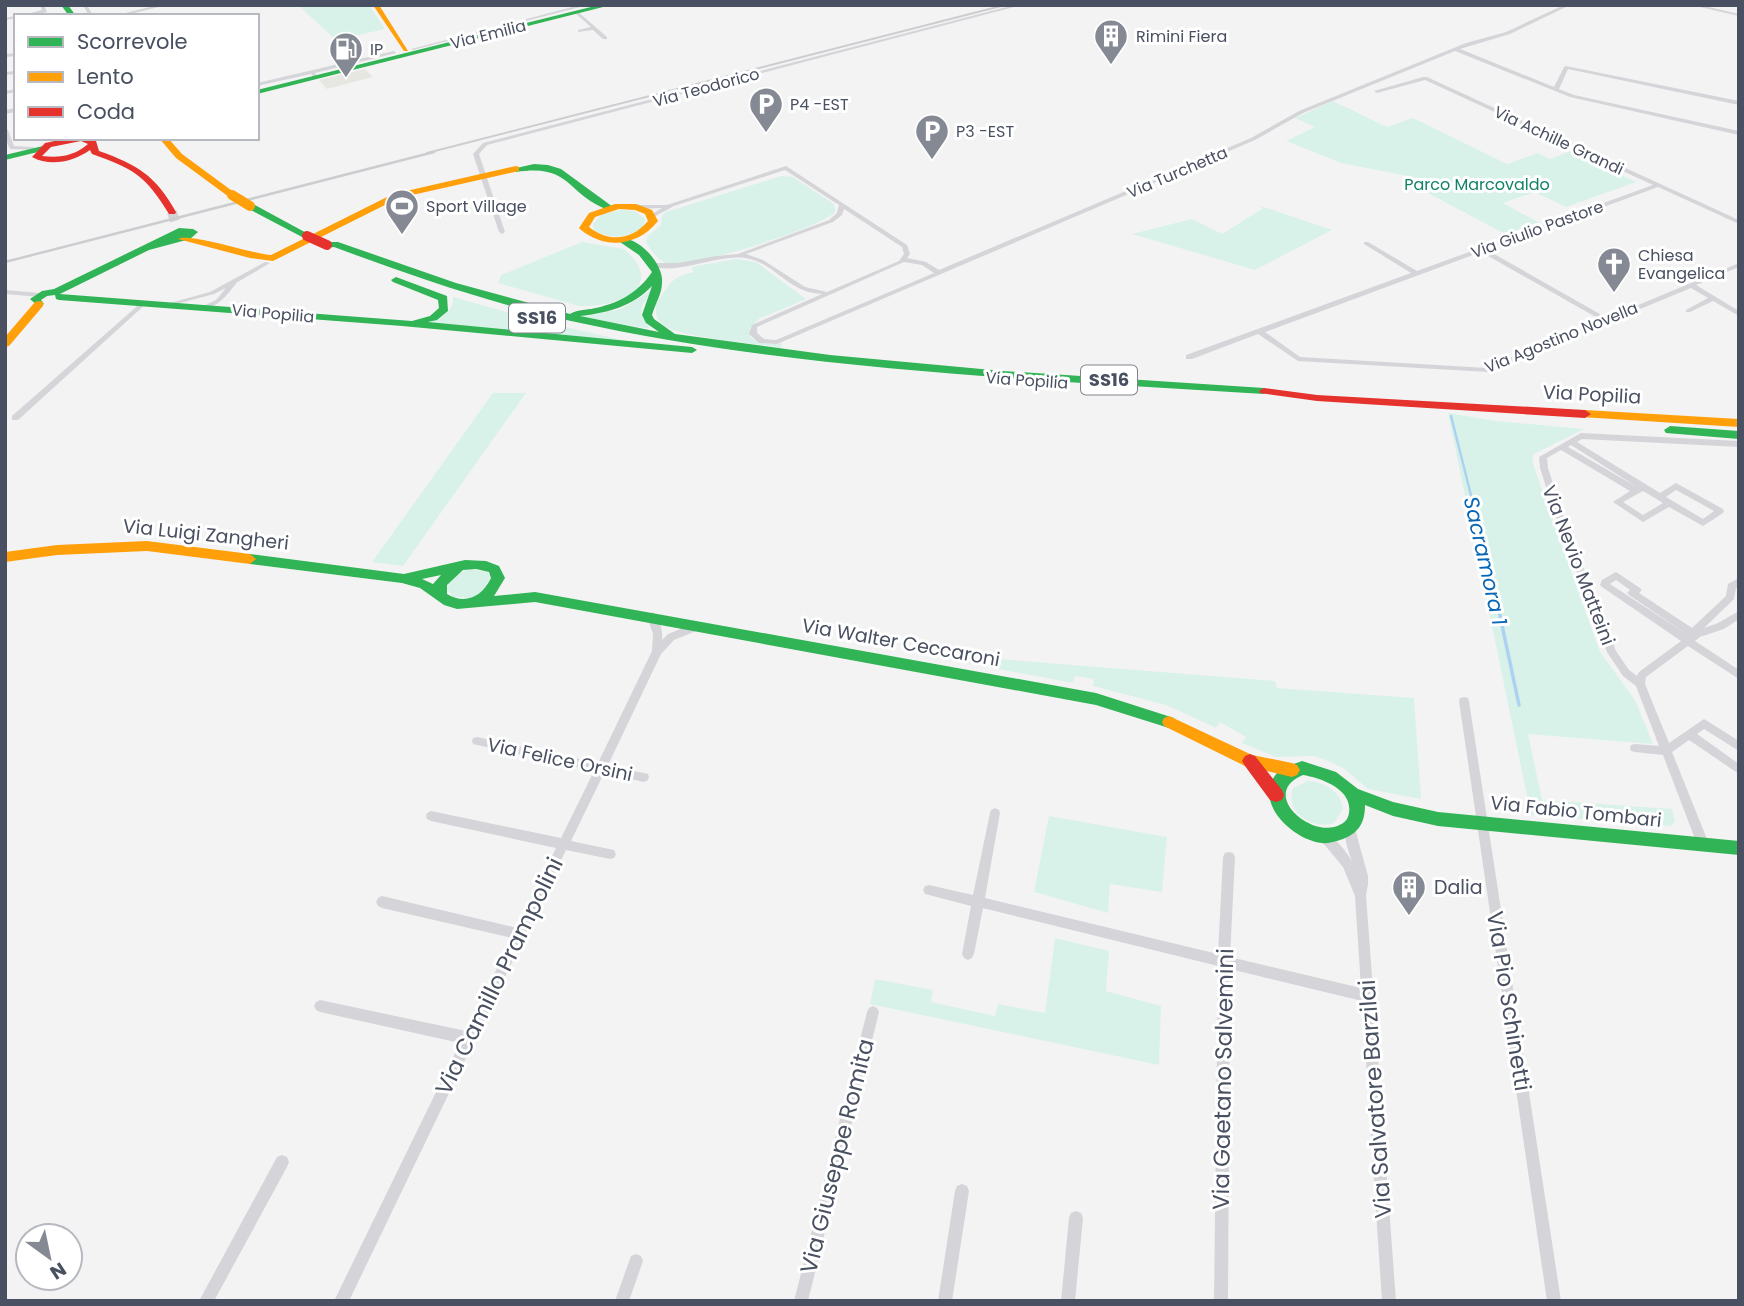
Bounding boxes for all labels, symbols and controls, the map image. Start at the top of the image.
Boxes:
legend [14,14,259,140]
street label: Via Emilia [448,14,528,55]
building icon: Rimini Fiera [1092,17,1130,66]
place label: Rimini Fiera [1136,25,1227,48]
text: Scorrevole [77,27,188,56]
fuel station icon: IP [327,30,365,79]
place label: IP [370,38,383,61]
text: Lento [77,62,134,91]
street label: Via Teodorico [650,62,762,113]
parking icon: P4 -EST [747,85,785,134]
place label: P4 -EST [790,93,849,116]
text: Coda [77,97,135,126]
street label: Via Achille Grandi [1490,100,1627,181]
parking icon: P3 -EST [913,112,951,161]
place label: P3 -EST [956,120,1014,143]
street label: Via Turchetta [1123,141,1231,204]
park label: Parco Marcovaldo [1404,173,1550,196]
sports icon: Sport Village [383,187,421,236]
place label: Sport Village [426,195,527,218]
street label: Via Giulio Pastore [1468,195,1607,264]
place label: Chiesa Evangelica [1638,244,1725,285]
church icon: Chiesa Evangelica [1595,245,1633,294]
street label: Via Agostino Novella [1481,296,1641,379]
street label: Via Popilia [231,298,315,329]
road number: SS16 [509,304,565,332]
street label: Via Popilia [985,366,1069,395]
road number: SS16 [1081,366,1137,394]
street label: Via Popilia [1542,378,1642,411]
street label: Via Nevio Matteini [1536,481,1622,649]
water label: Sacramora 1 [1457,494,1514,628]
street label: Via Luigi Zangheri [122,512,290,557]
street label: Via Walter Ceccaroni [800,612,1002,673]
street label: Via Felice Orsini [485,731,635,788]
street label: Via Fabio Tombari [1489,789,1663,834]
street label: Via Camillo Prampolini [427,852,571,1100]
building icon: Dalia [1390,868,1428,917]
place label: Dalia [1434,874,1482,901]
street label: Via Pio Schinetti [1479,909,1539,1093]
street label: Via Gaetano Salvemini [1205,948,1241,1210]
street label: Via Salvatore Barzilai [1351,979,1399,1219]
street label: Via Giuseppe Romita [792,1035,882,1277]
north arrow [14,1222,84,1292]
text: N [45,1256,71,1286]

